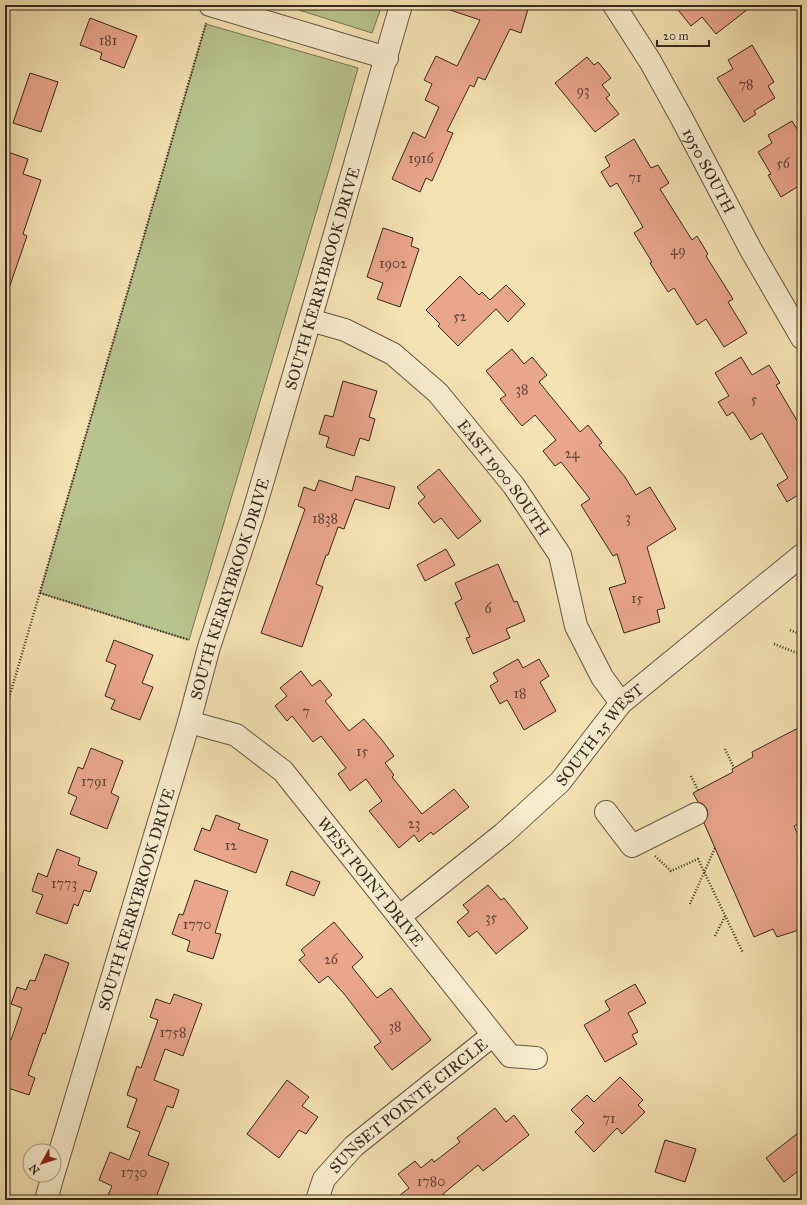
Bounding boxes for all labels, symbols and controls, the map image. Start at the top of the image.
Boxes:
scale bar [657,22,709,48]
text: 20 m [663,29,689,43]
house number: 181 [99,32,118,49]
house number: 78 [739,76,753,93]
house number: 93 [576,82,590,99]
street label: 1950 SOUTH [678,125,739,217]
house number: 1916 [408,150,435,167]
house number: 56 [776,155,791,172]
street label: SOUTH KERRYBROOK DRIVE [281,165,364,392]
house number: 71 [628,169,642,186]
house number: 49 [670,242,686,259]
house number: 1902 [379,255,407,272]
house number: 52 [453,308,467,325]
house number: 38 [515,381,529,398]
house number: 5 [751,391,758,408]
street label: EAST 1900 SOUTH [453,416,554,540]
house number: 24 [565,445,581,462]
street label: SOUTH KERRYBROOK DRIVE [186,476,273,702]
house number: 3 [625,509,631,526]
house number: 1838 [312,510,338,527]
house number: 15 [631,590,643,607]
house number: 6 [484,600,492,617]
street label: SOUTH 25 WEST [552,680,647,790]
house number: 18 [514,685,526,702]
house number: 7 [302,703,310,720]
house number: 15 [356,743,368,760]
house number: 1791 [81,773,107,790]
street label: SOUTH KERRYBROOK DRIVE [94,786,179,1013]
street label: WEST POINT DRIVE [313,813,428,950]
house number: 23 [408,815,420,832]
house number: 12 [225,837,237,854]
house number: 1773 [51,875,77,892]
house number: 35 [485,909,498,926]
house number: 1770 [183,916,211,933]
house number: 26 [324,951,339,968]
house number: 38 [388,1018,402,1035]
house number: 1758 [160,1024,186,1041]
street label: SUNSET POINTE CIRCLE [325,1034,491,1177]
house number: 71 [602,1110,616,1127]
north arrow [22,1143,62,1183]
text: N [26,1161,43,1177]
house number: 1730 [121,1164,147,1181]
house number: 1780 [417,1173,445,1190]

